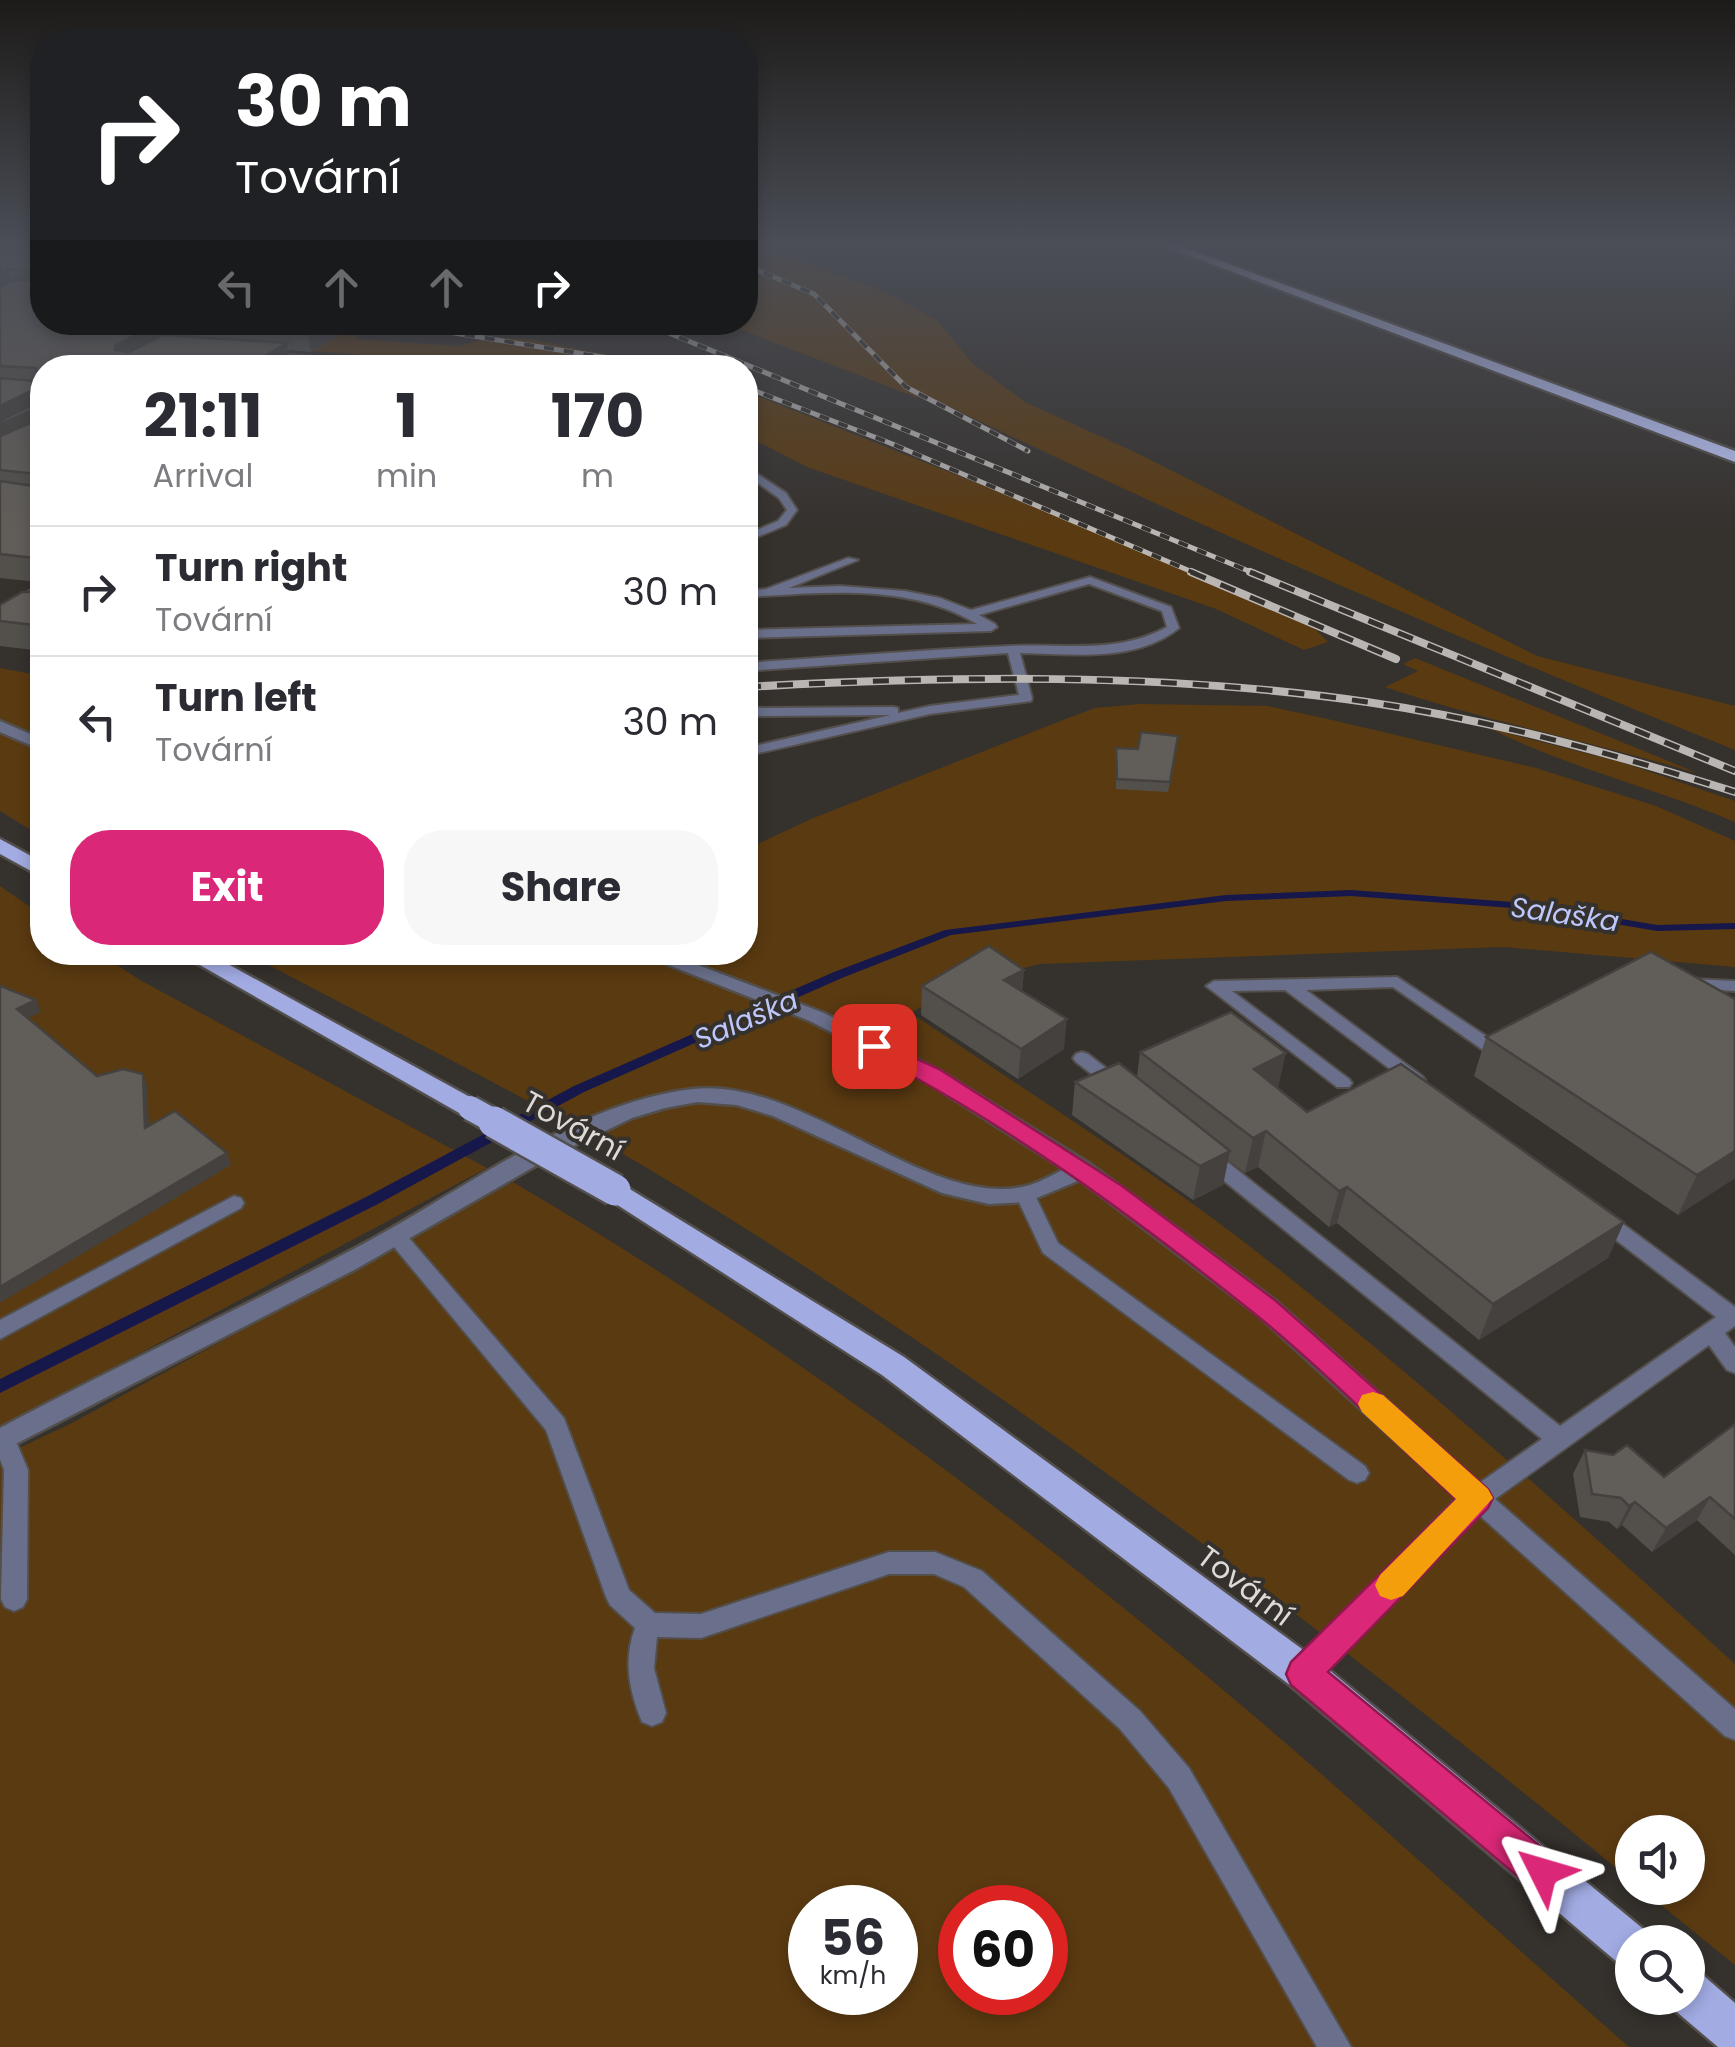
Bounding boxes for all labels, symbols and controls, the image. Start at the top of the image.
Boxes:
text: 30 m [235,52,412,151]
icon: right [70,70,200,200]
text: Tovární [235,146,400,209]
icon: left [209,260,264,315]
icon: ahead [314,260,369,315]
icon: ahead [419,260,474,315]
icon: right [524,260,579,315]
text: 21:11 [143,374,262,458]
text: 1 [395,374,418,458]
text: 170 [551,374,644,458]
text: Arrival [153,453,253,498]
text: min [376,453,437,498]
text: m [581,453,614,498]
text: Turn right [155,541,347,594]
icon: right [70,564,125,619]
text: 30 m [622,565,718,618]
text: Tovární [155,597,273,642]
text: Turn left [155,671,317,724]
icon: left [70,694,125,749]
text: 30 m [622,695,718,748]
text: Tovární [155,727,273,772]
button: Exit [70,830,384,945]
button: Share [404,830,718,945]
water label: Salaška [1508,888,1622,941]
water label: Salaška [688,980,804,1059]
pin [832,1004,917,1089]
icon: arrive [847,1019,902,1074]
street label: Tovární [515,1080,632,1171]
street label: Tovární [1188,1535,1302,1636]
map controls [1615,1815,1705,2015]
button: sound [1615,1815,1705,1905]
position arrow [1491,1820,1595,1924]
speed limit sign: 60 [938,1885,1068,2015]
text: 56 [821,1902,885,1973]
button: search [1615,1925,1705,2015]
text: km/h [820,1958,886,1993]

